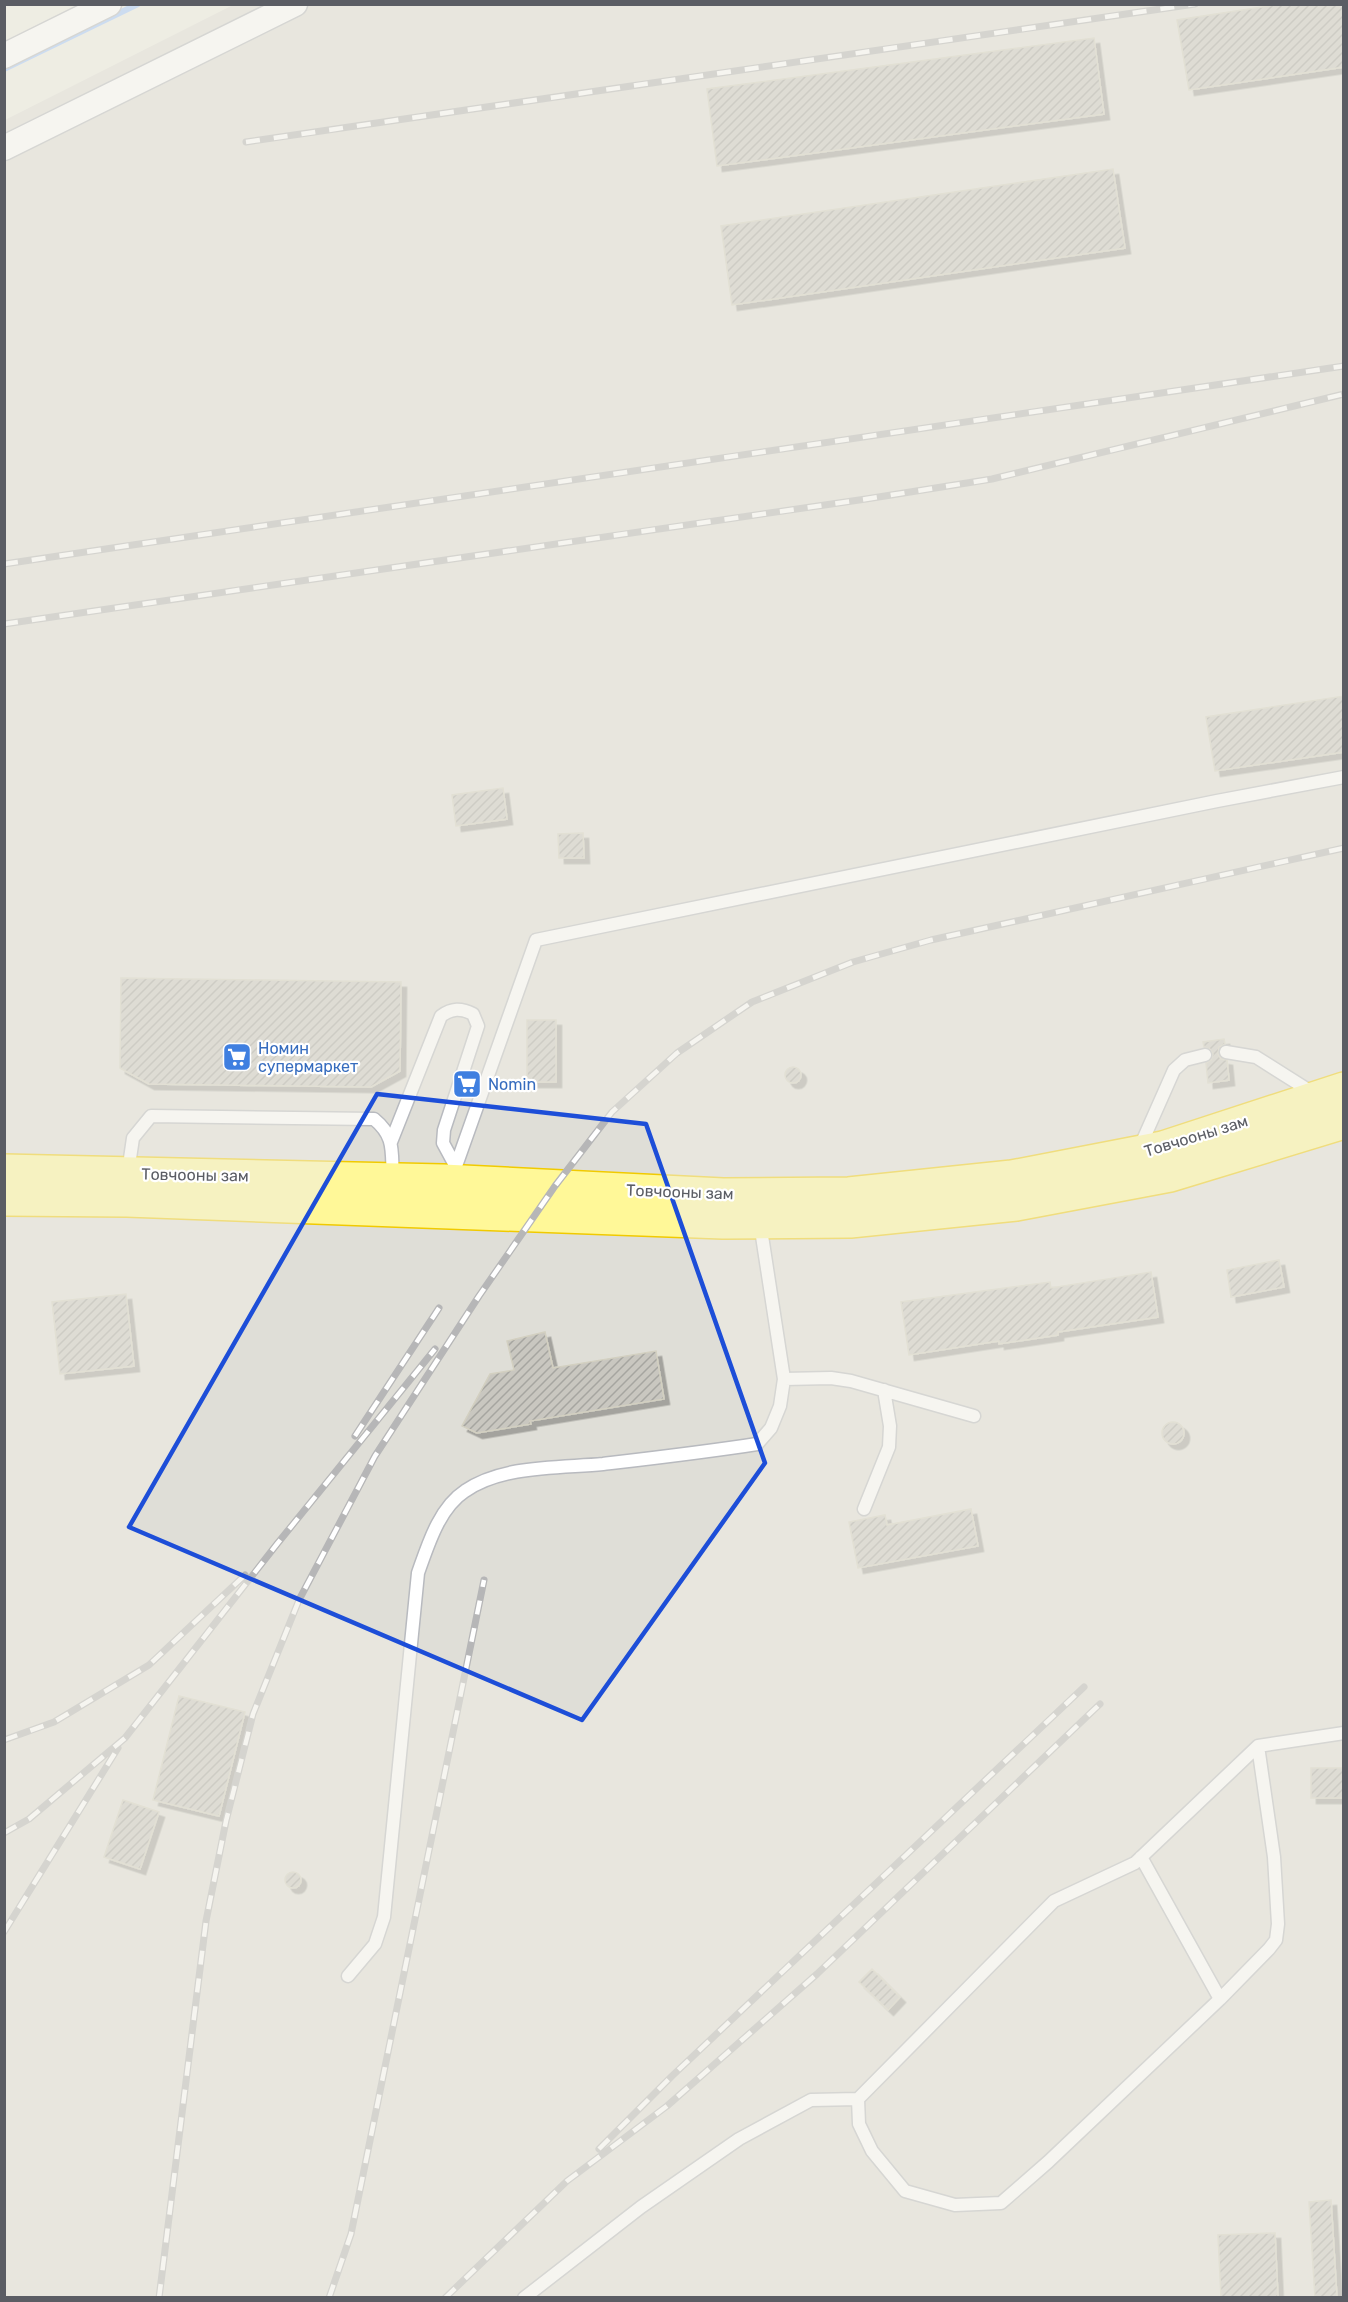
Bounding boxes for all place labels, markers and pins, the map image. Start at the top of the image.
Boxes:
place label: Номин супермаркет [258,1039,358,1076]
supermarket icon: Номин супермаркет [221,1041,253,1073]
supermarket icon: Nomin [451,1068,483,1100]
place label: Nomin [488,1075,536,1094]

